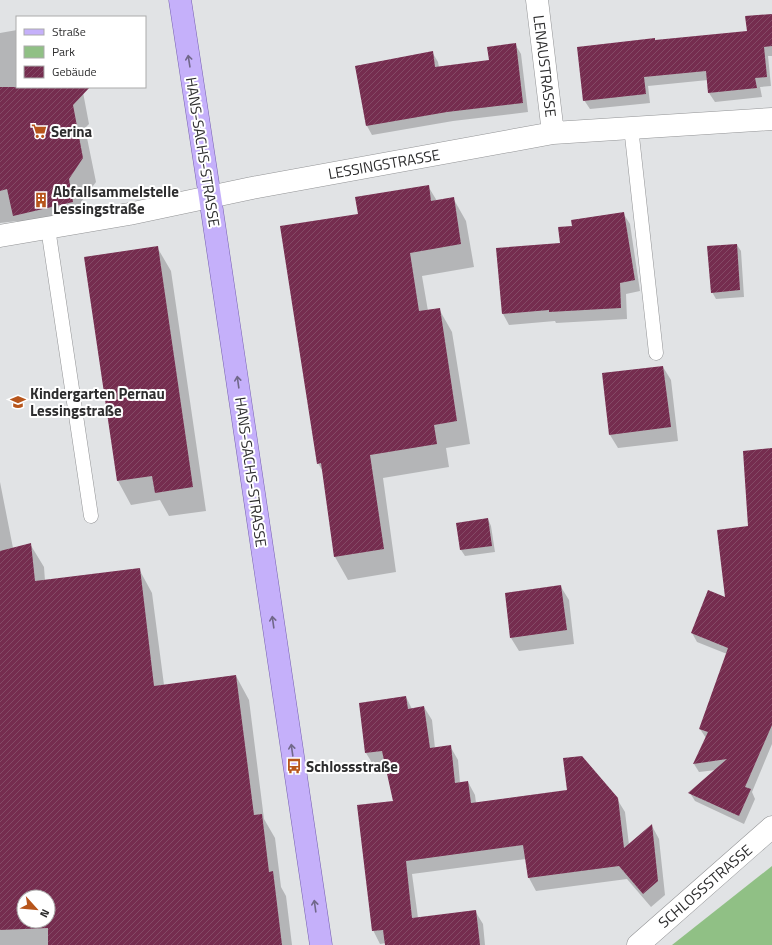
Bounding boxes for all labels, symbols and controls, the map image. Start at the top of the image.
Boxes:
street label: LENAUSTRASSE [527,14,563,118]
legend [16,16,146,88]
text: Straße [52,22,86,41]
text: Park [52,42,75,61]
one-way arrow [185,55,193,68]
text: Gebäude [52,62,97,81]
street label: HANS-SACHS-STRASSE [180,75,226,229]
place label: Serina [51,120,93,143]
supermarket icon: Serina [30,122,48,140]
street label: LESSINGSTRASSE [326,143,442,185]
place label: Abfallsammelstelle Lessingstraße [53,180,179,220]
building icon: Abfallsammelstelle Lessingstraße [32,191,50,209]
one-way arrow [233,376,241,389]
place label: Kindergarten Pernau Lessingstraße [30,382,165,422]
school or university icon: Kindergarten Pernau Lessingstraße [9,393,27,411]
street label: HANS-SACHS-STRASSE [229,395,273,549]
one-way arrow [269,615,277,628]
one-way arrow [288,744,296,757]
place label: Schlossstraße [306,755,398,778]
bus stop icon: Schlossstraße [285,757,303,775]
street label: SCHLOSSSTRASSE [653,839,757,933]
north arrow [16,889,56,929]
one-way arrow [311,900,319,913]
text: N [36,907,54,921]

